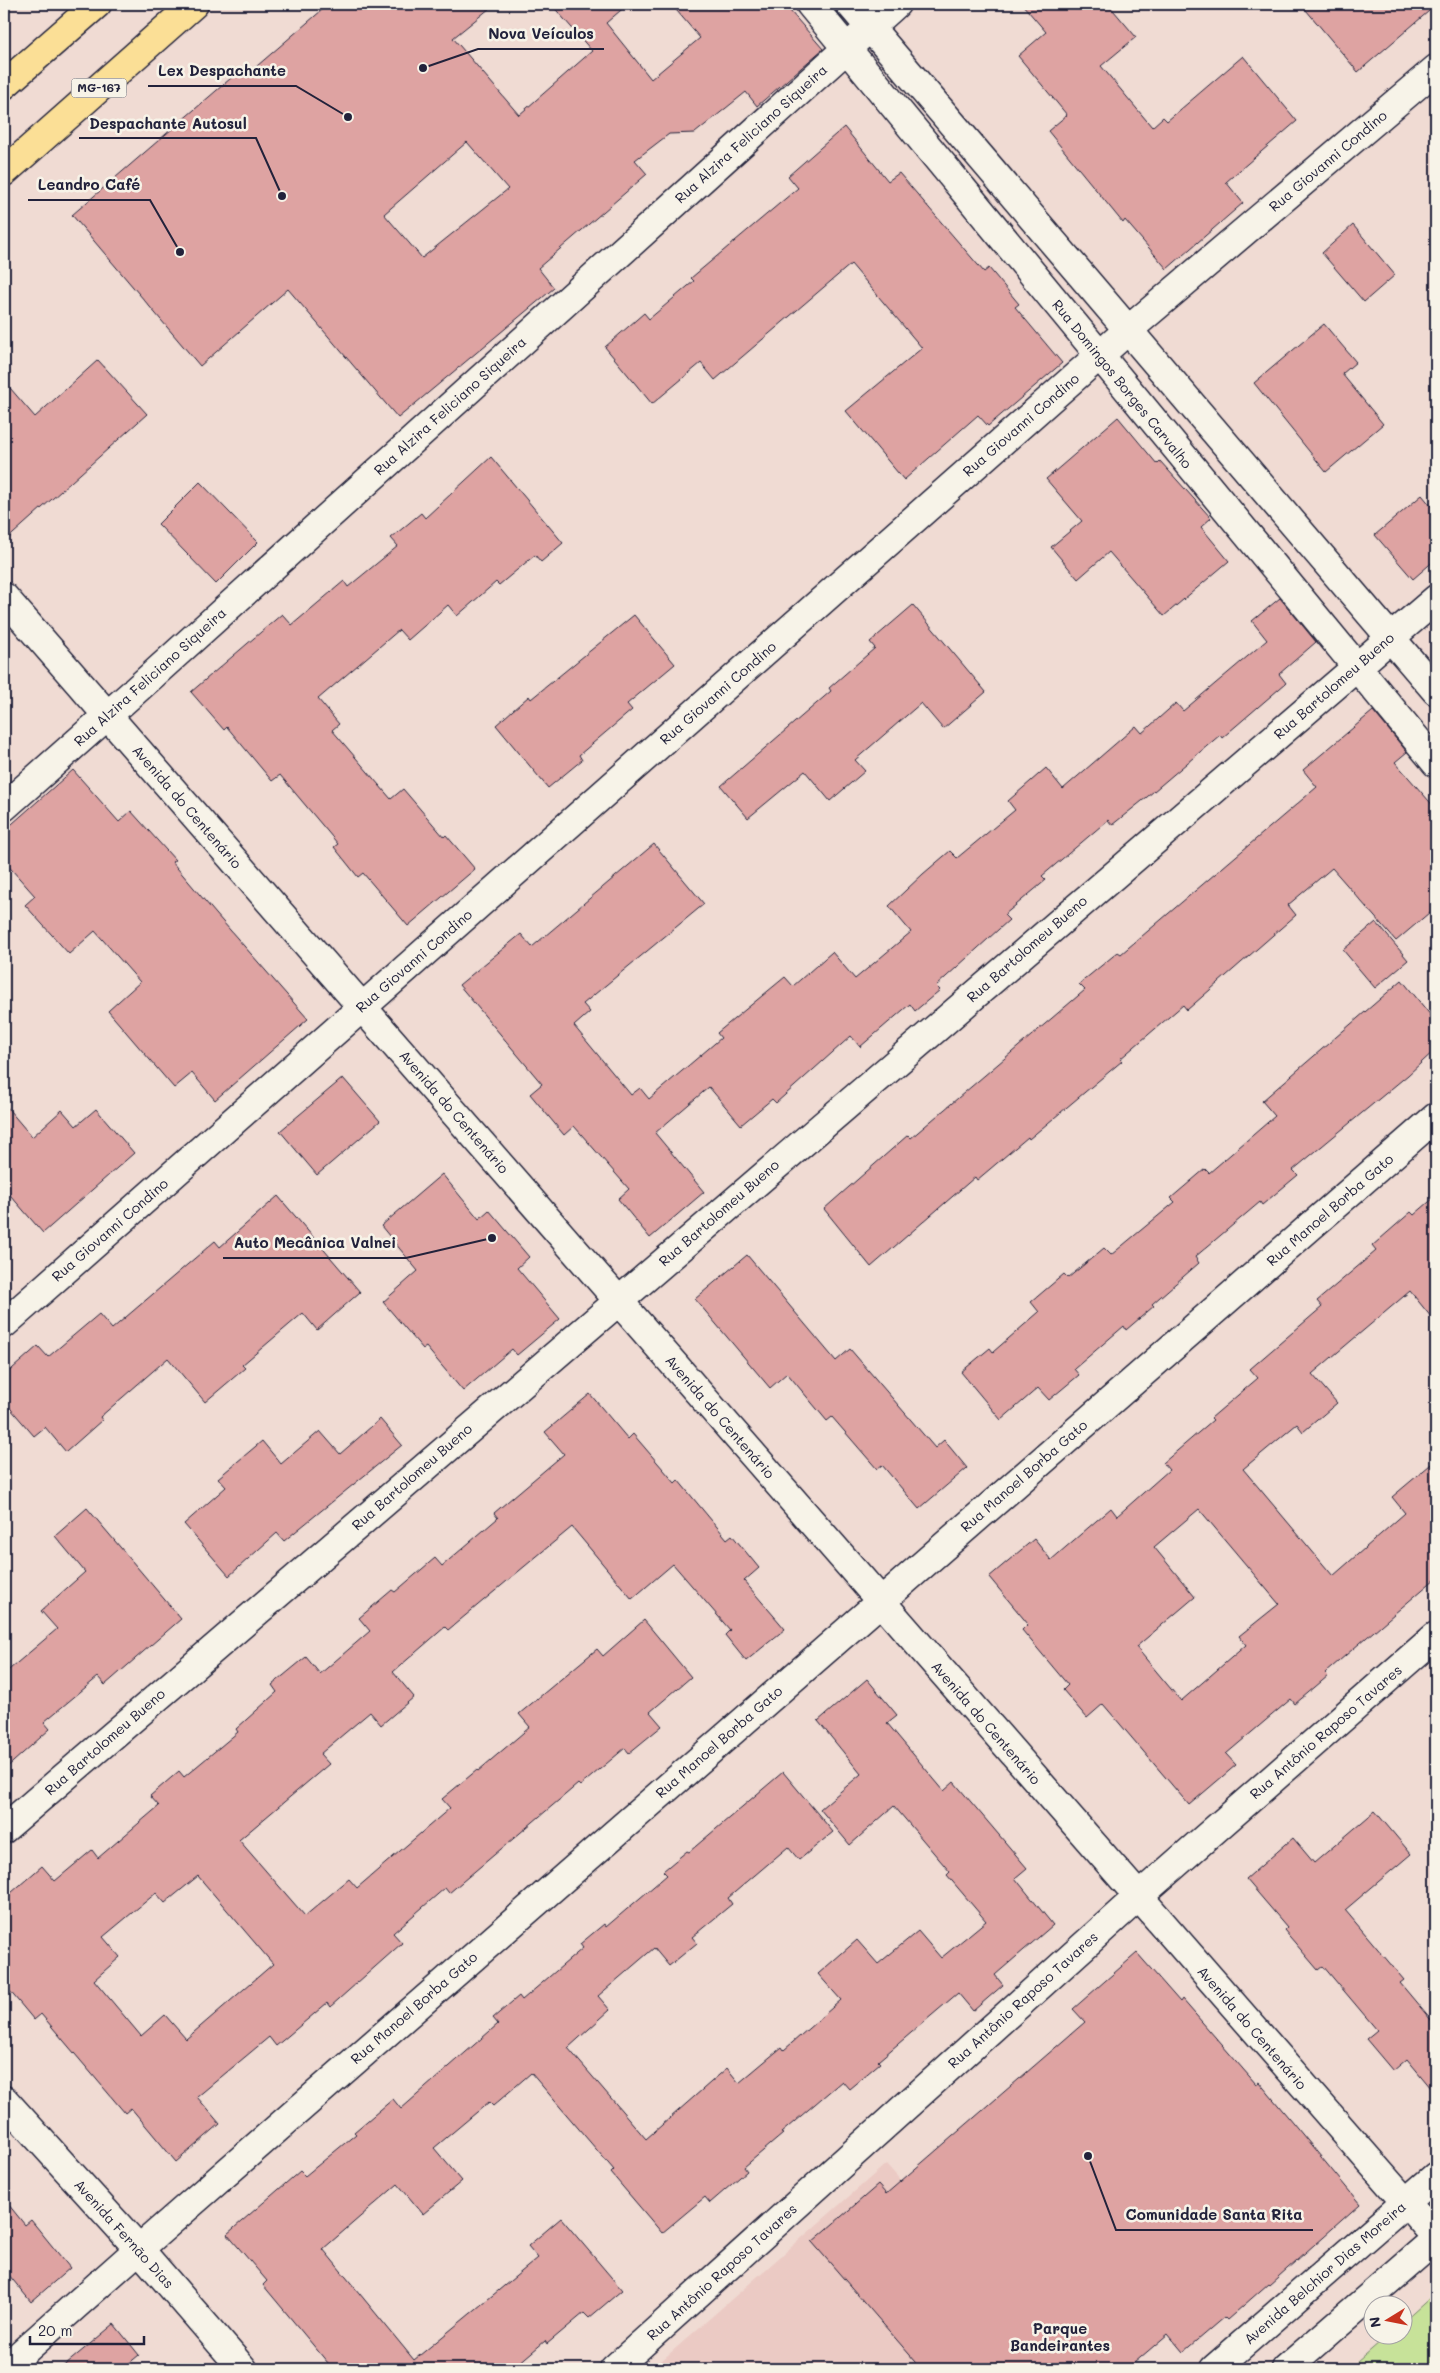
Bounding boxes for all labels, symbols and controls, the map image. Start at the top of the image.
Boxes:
callout: Nova Veículos [478,19,604,49]
text: Nova Veículos [488,23,594,43]
callout: Lex Despachante [148,56,296,86]
text: Lex Despachante [158,60,286,80]
street label: Rua Alzira Feliciano Siqueira [670,60,831,207]
road number: MG-167 [72,78,126,98]
street label: Rua Giovanni Condino [1265,106,1391,216]
callout: Despachante Autosul [79,108,256,138]
text: Despachante Autosul [89,113,247,133]
callout: Leandro Café [28,170,150,200]
text: Leandro Café [38,174,140,194]
street label: Rua Domingos Borges Carvalho [1048,295,1197,472]
street label: Rua Alzira Feliciano Siqueira [369,332,530,479]
street label: Rua Giovanni Condino [958,369,1083,480]
street label: Rua Alzira Feliciano Siqueira [69,603,230,750]
street label: Rua Bartolomeu Bueno [1269,628,1398,743]
street label: Rua Giovanni Condino [655,637,780,748]
street label: Avenida do Centenário [129,741,246,872]
street label: Rua Bartolomeu Bueno [962,891,1091,1006]
street label: Rua Giovanni Condino [351,905,476,1016]
street label: Avenida do Centenário [396,1046,513,1177]
street label: Rua Manoel Borba Gato [1262,1149,1397,1270]
street label: Rua Bartolomeu Bueno [654,1155,783,1270]
street label: Rua Giovanni Condino [47,1174,172,1285]
callout: Auto Mecânica Valnei [223,1228,406,1258]
text: Auto Mecânica Valnei [234,1232,396,1252]
street label: Avenida do Centenário [662,1351,779,1482]
street label: Rua Manoel Borba Gato [956,1415,1091,1536]
street label: Rua Bartolomeu Bueno [347,1419,476,1534]
street label: Avenida do Centenário [928,1657,1045,1788]
street label: Rua Antônio Raposo Tavares [1246,1660,1406,1803]
street label: Rua Manoel Borba Gato [651,1681,786,1802]
street label: Rua Bartolomeu Bueno [40,1684,169,1799]
street label: Rua Antônio Raposo Tavares [944,1927,1102,2072]
street label: Rua Manoel Borba Gato [346,1947,481,2068]
street label: Avenida do Centenário [1194,1962,1311,2093]
street label: Avenida Fernão Dias [70,2175,179,2292]
street label: Avenida Belchior Dias Moreira [1240,2197,1410,2348]
street label: Rua Antônio Raposo Tavares [643,2199,801,2344]
callout: Comunidade Santa Rita [1116,2200,1313,2230]
text: Comunidade Santa Rita [1126,2204,1302,2224]
north arrow [1362,2296,1412,2346]
scale bar [30,2313,144,2345]
text: N [1364,2315,1385,2329]
district label: Parque Bandeirantes [1010,2318,1110,2355]
text: 20 m [38,2320,72,2340]

